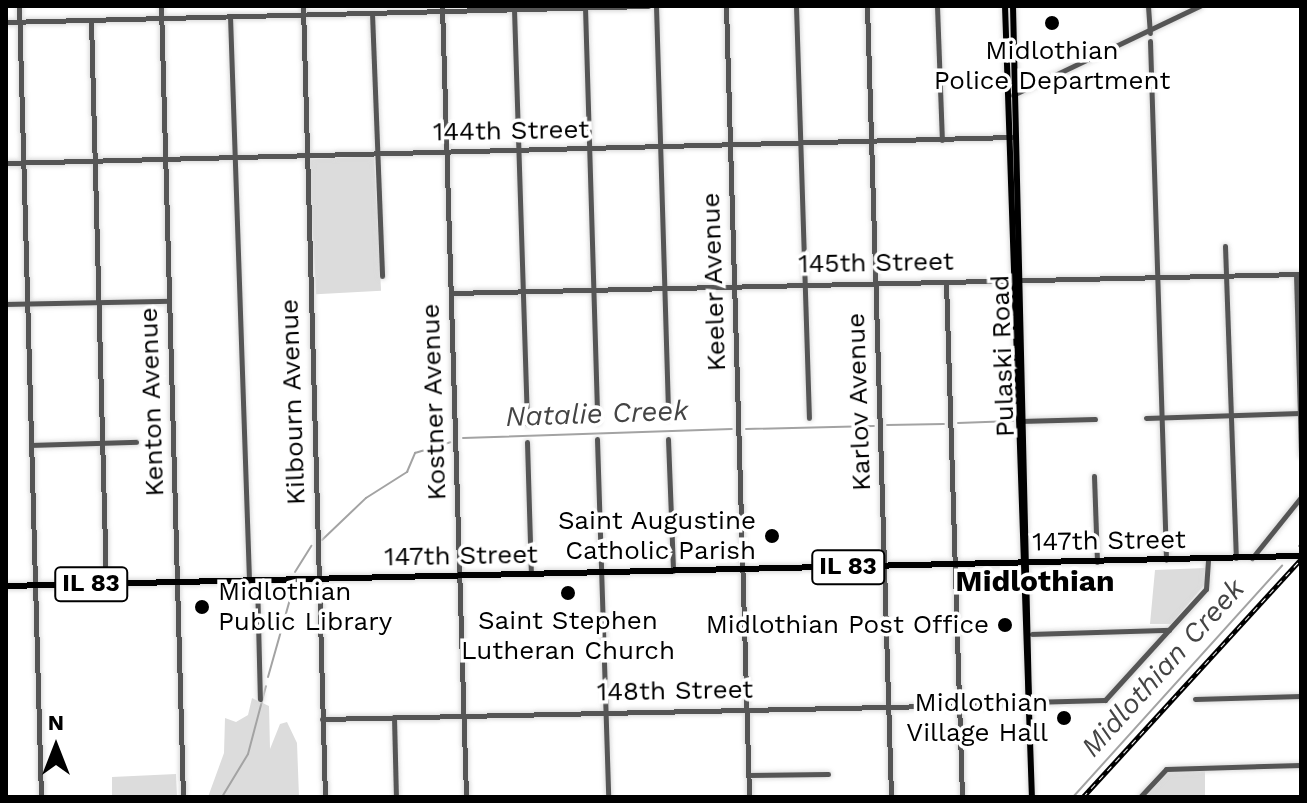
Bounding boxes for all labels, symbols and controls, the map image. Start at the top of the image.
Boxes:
marker: Midlothian Police Department [1043,14,1061,32]
place label: Midlothian Police Department [934,35,1170,96]
street label: 144th Street [433,114,589,148]
street label: Keeler Avenue [695,191,733,373]
street label: 145th Street [798,246,954,280]
street label: Pulaski Road [985,274,1021,438]
street label: Kilbourn Avenue [274,298,312,506]
street label: Kostner Avenue [415,302,453,502]
street label: Kenton Avenue [133,306,171,498]
street label: Karlov Avenue [840,312,878,492]
water label: Natalie Creek [505,394,689,434]
place label: Saint Augustine Catholic Parish [557,505,756,566]
street label: 147th Street [1032,524,1186,558]
marker: Saint Augustine Catholic Parish [763,527,781,545]
street label: 147th Street [384,539,538,573]
road number: IL 83 [810,547,886,587]
district label: Midlothian [955,563,1115,599]
road number: IL 83 [53,564,129,604]
water label: Midlothian Creek [1074,572,1252,764]
place label: Midlothian Public Library [218,576,392,638]
marker: Saint Stephen Lutheran Church [559,584,577,602]
marker: Midlothian Public Library [193,598,211,616]
place label: Saint Stephen Lutheran Church [461,605,675,666]
place label: Midlothian Post Office [706,609,989,641]
marker: Midlothian Post Office [996,616,1014,634]
street label: 148th Street [597,674,753,708]
place label: Midlothian Village Hall [906,687,1048,748]
north arrow [16,707,96,787]
marker: Midlothian Village Hall [1055,709,1073,727]
text: N [48,710,64,735]

